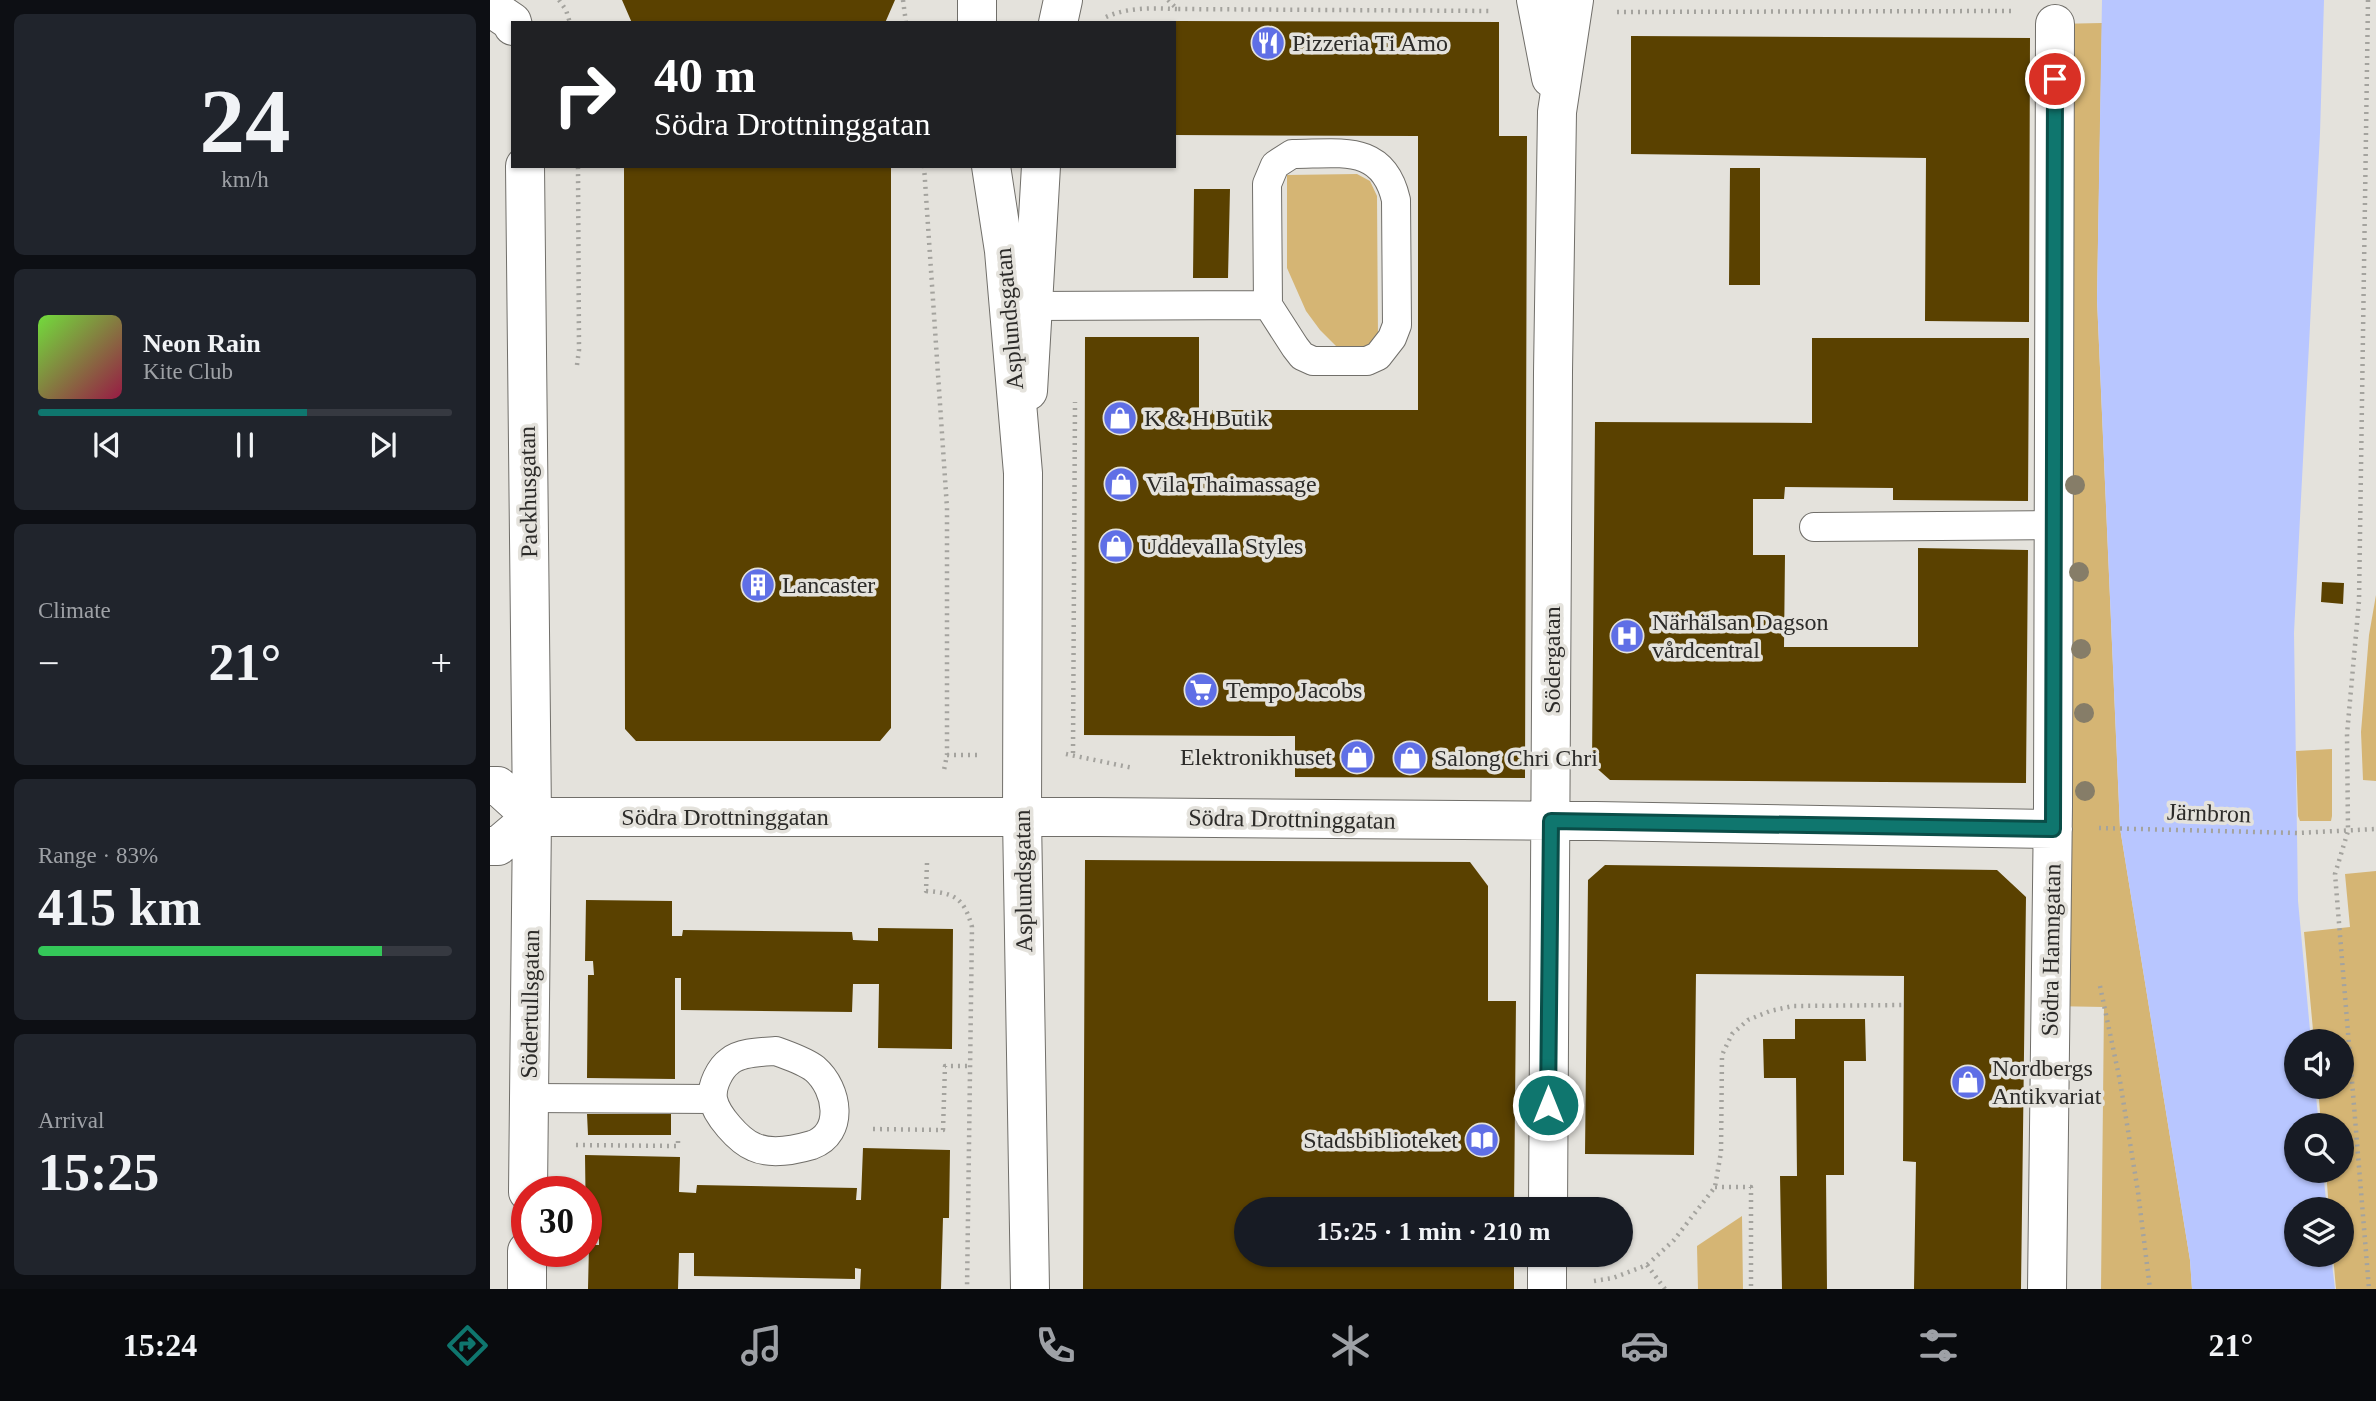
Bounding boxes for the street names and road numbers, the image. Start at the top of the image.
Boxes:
street label: Asplundsgatan [990,247,1028,391]
street label: Packhusgatan [514,426,542,558]
street label: Södergatan [1539,606,1565,714]
street label: Järnbron [2167,799,2251,827]
street label: Södra Drottninggatan [621,804,829,830]
street label: Södra Drottninggatan [1188,804,1396,834]
street label: Asplundsgatan [1009,809,1037,953]
street label: Södra Hamngatan [2036,863,2066,1037]
street label: Södertullsgatan [516,929,544,1079]

